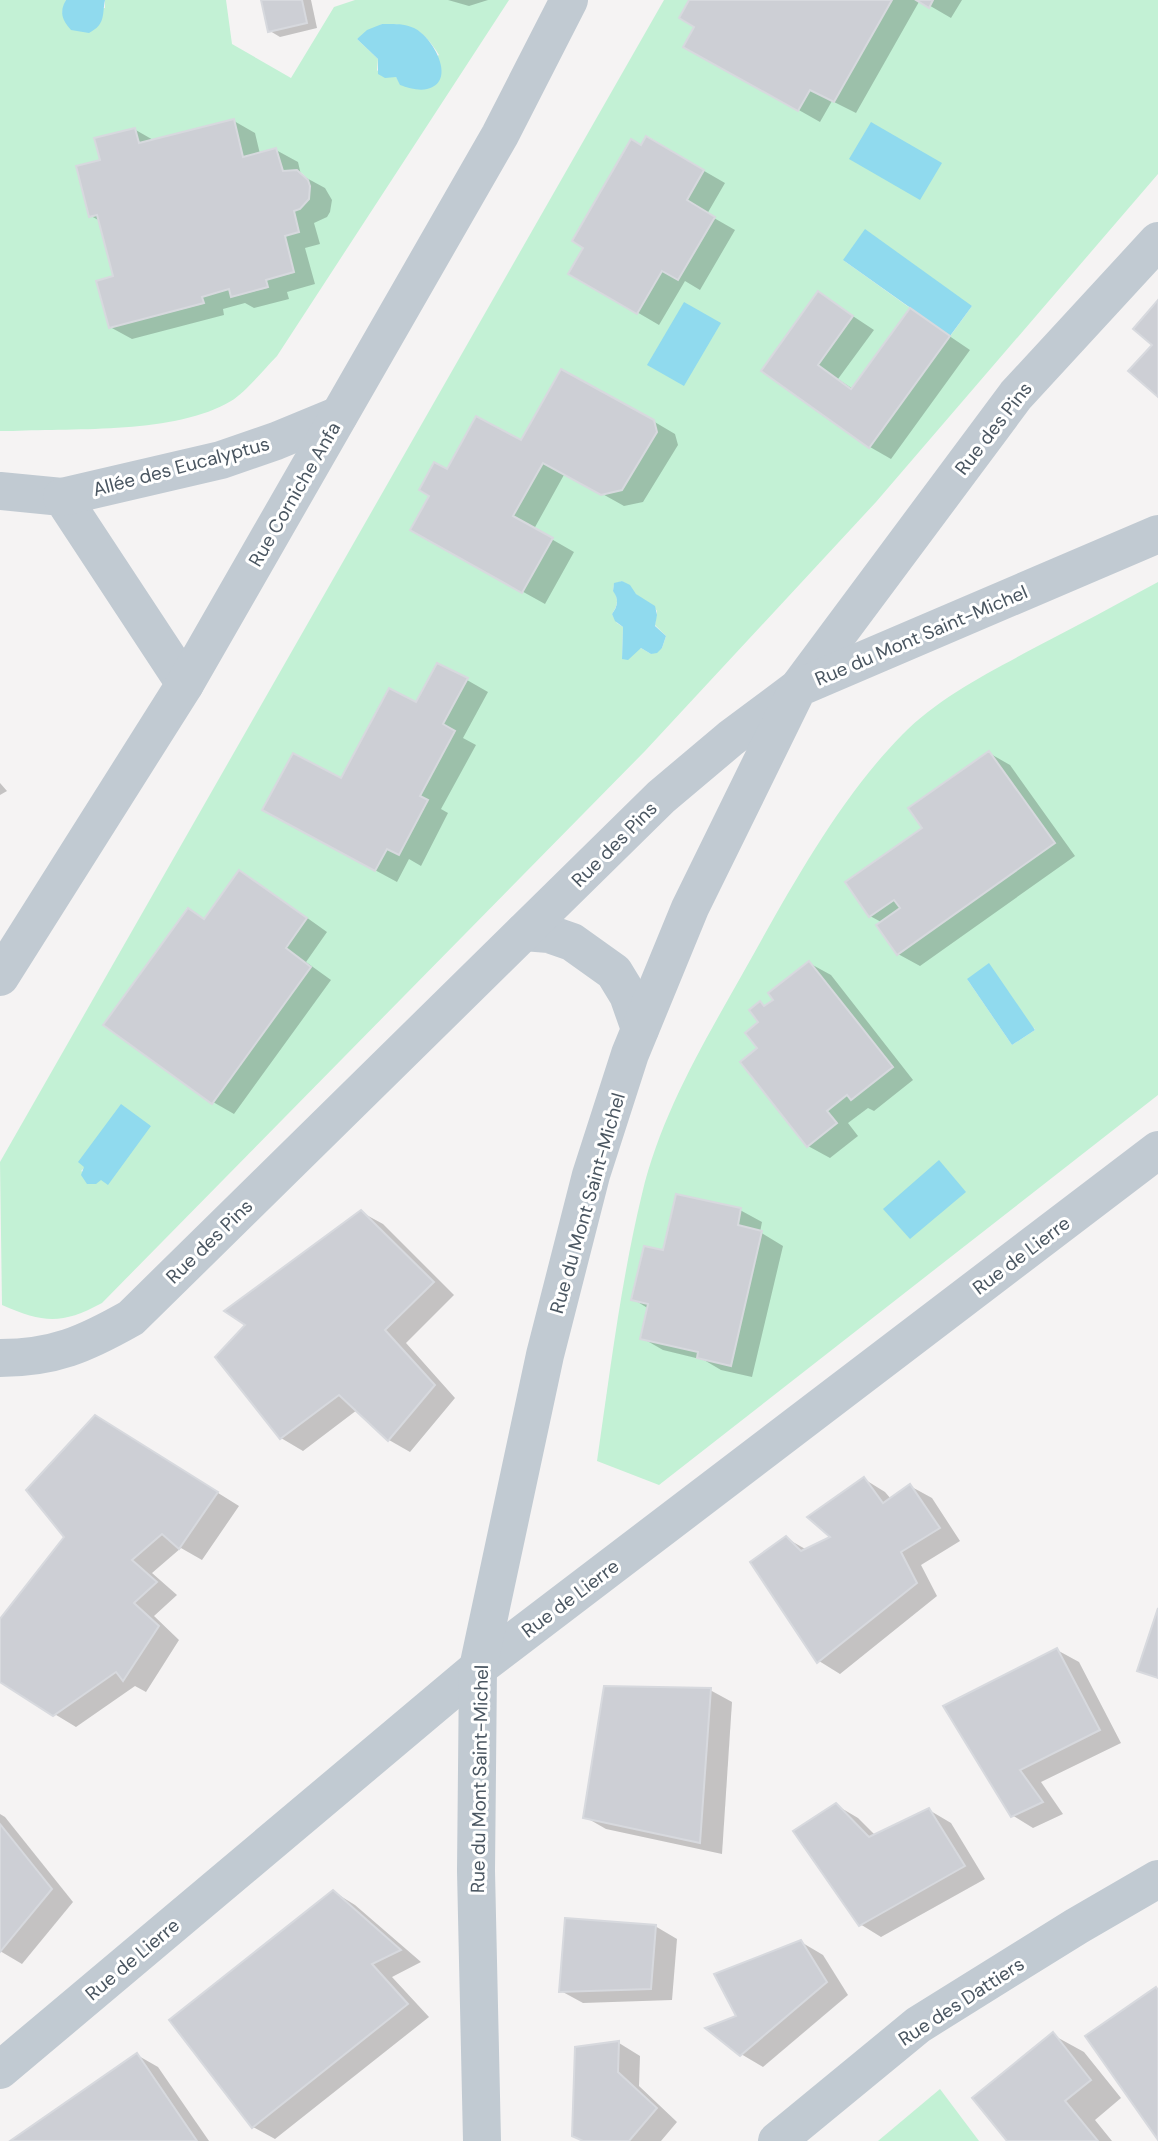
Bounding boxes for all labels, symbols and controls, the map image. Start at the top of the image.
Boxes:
street label: Rue des Pins [949,377,1038,480]
street label: Rue Corniche Anfa [243,417,346,571]
street label: Allée des Eucalyptus [90,431,272,502]
street label: Rue du Mont Saint-Michel [811,579,1031,692]
street label: Rue des Pins [566,796,663,893]
street label: Rue du Mont Saint-Michel [544,1090,631,1316]
street label: Rue des Pins [161,1194,258,1289]
street label: Rue de Lierre [968,1211,1075,1300]
street label: Rue de Lierre [517,1554,624,1643]
street label: Rue du Mont Saint-Michel [465,1665,494,1893]
street label: Rue de Lierre [80,1913,185,2006]
street label: Rue des Dattiers [894,1951,1029,2051]

